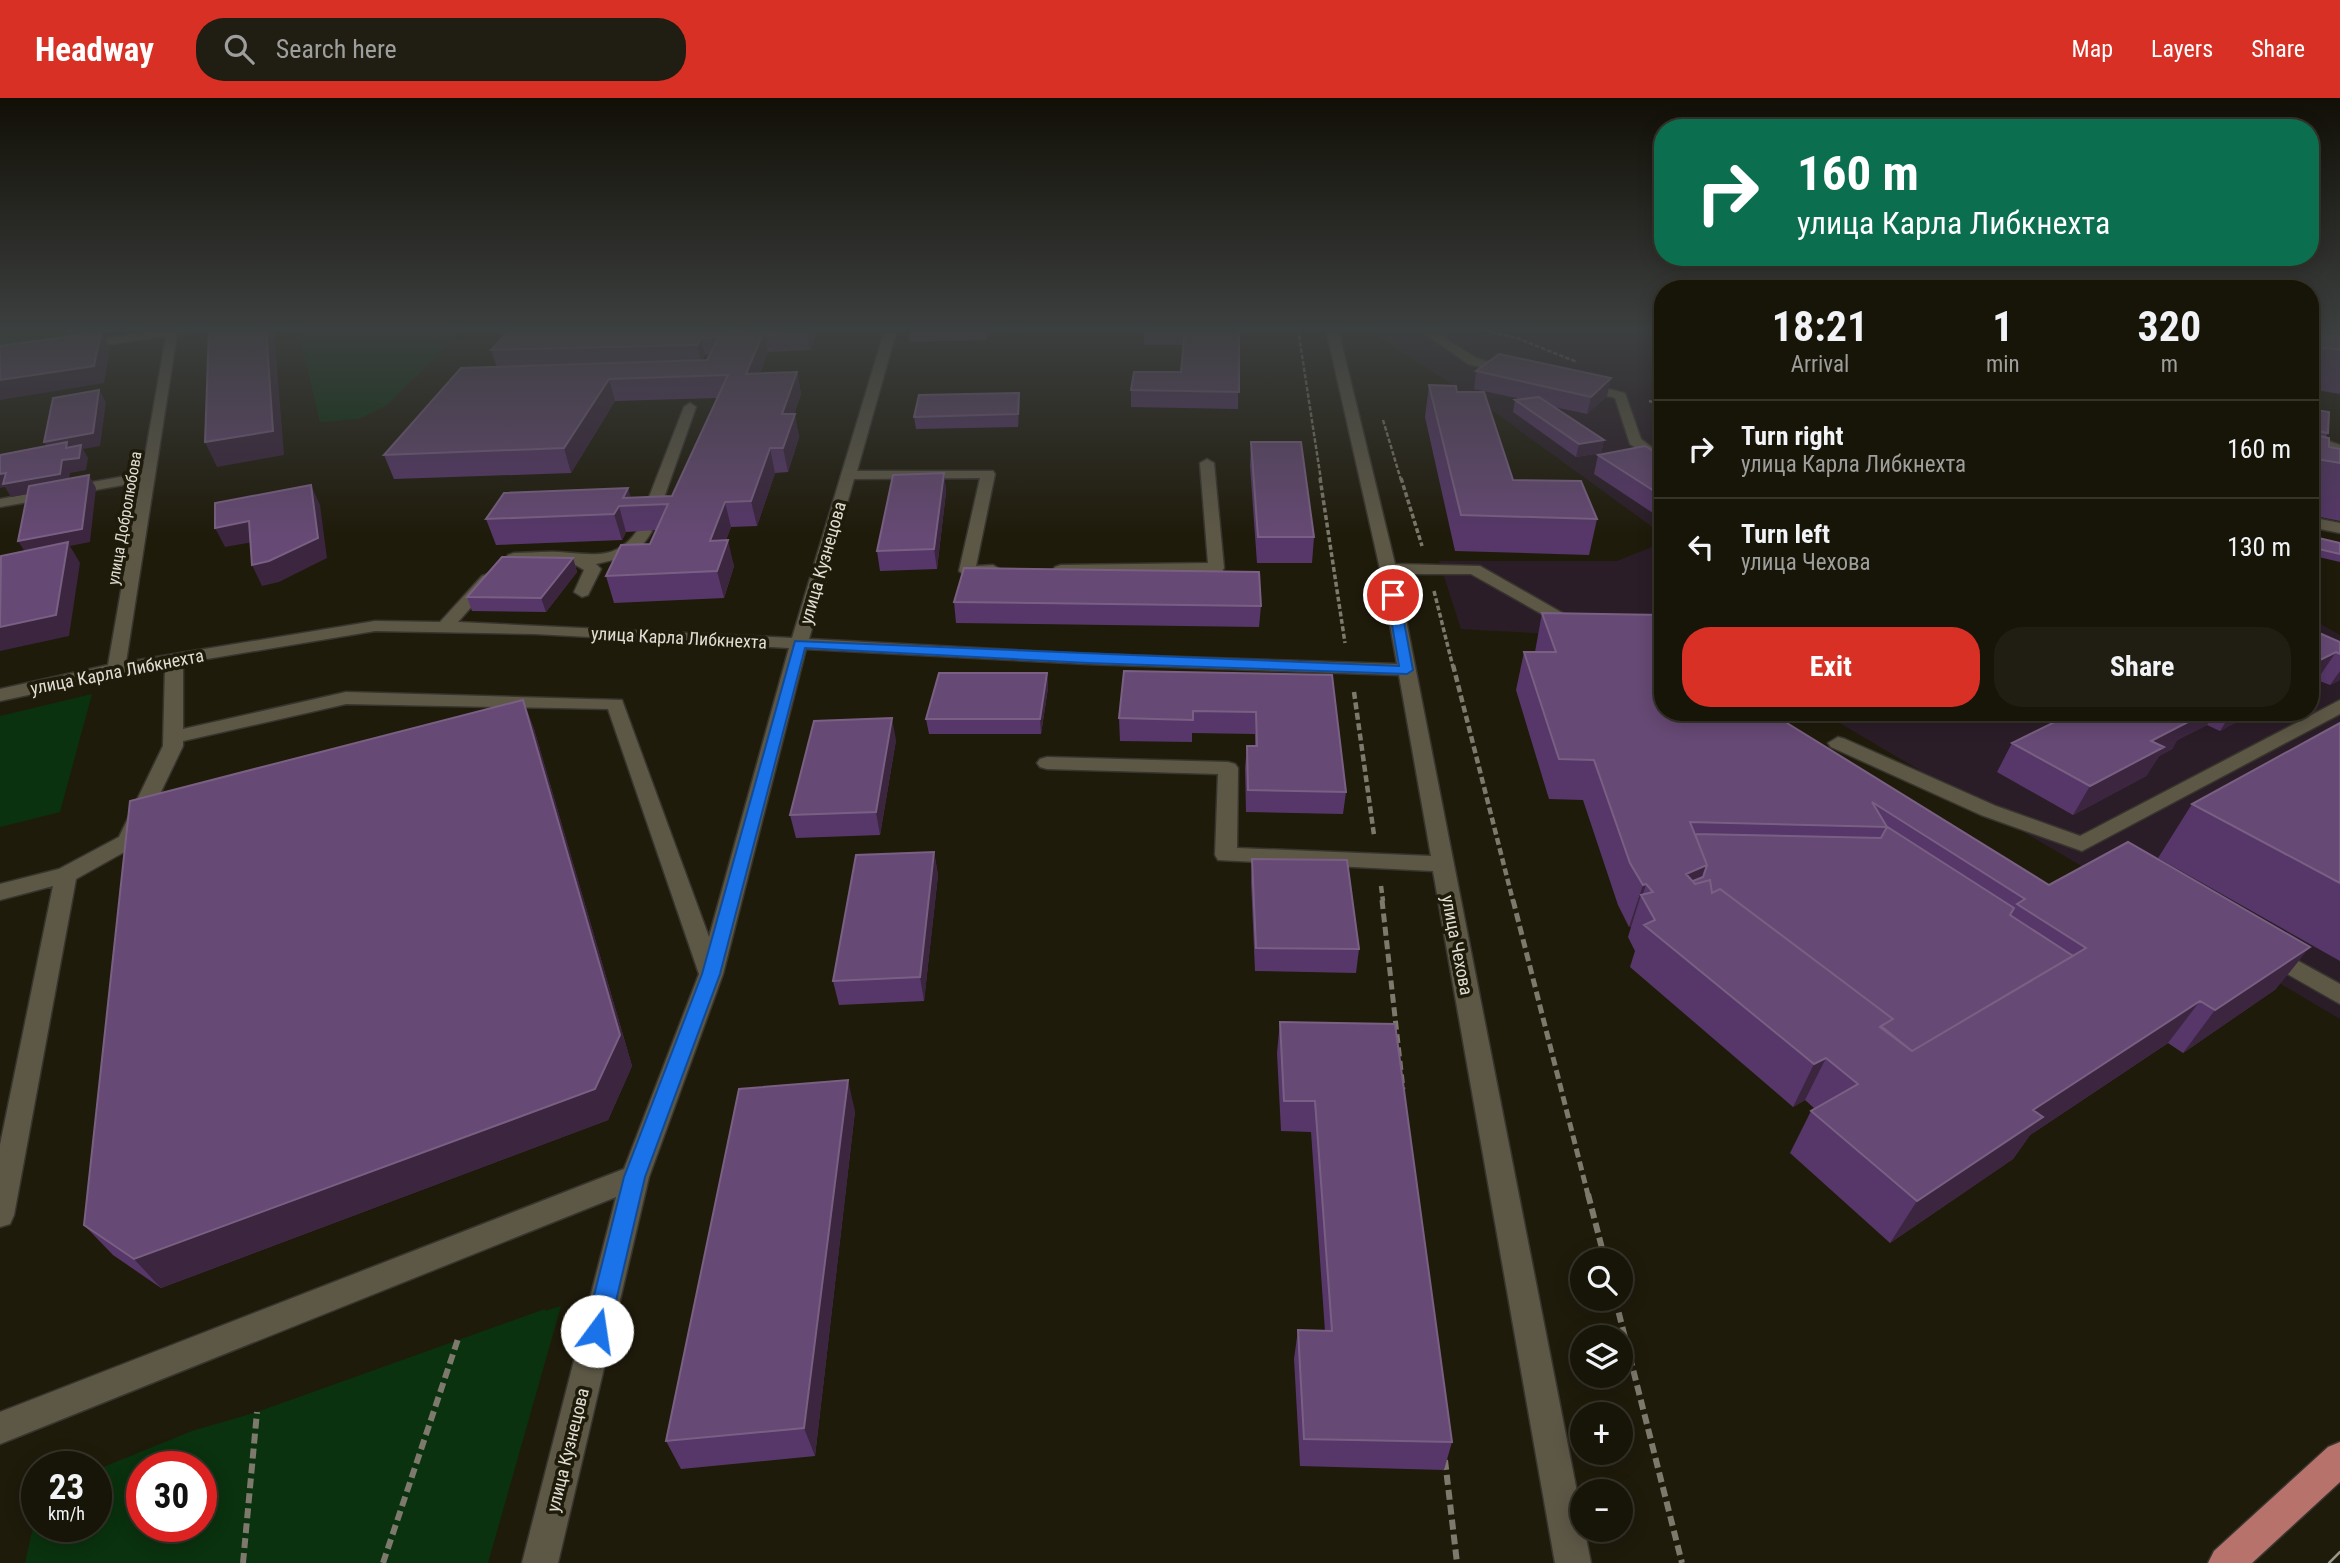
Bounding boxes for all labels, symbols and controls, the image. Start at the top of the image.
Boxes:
search box [196,18,686,81]
text: Headway [35,30,154,69]
icon: search [220,30,258,68]
text: Search here [276,34,397,64]
text: Map [2072,35,2113,63]
text: Layers [2151,35,2213,63]
text: Share [2251,35,2305,63]
text: 160 m [1797,145,1919,202]
icon: right [1682,147,1773,238]
text: улица Карла Либкнехта [1797,204,2110,242]
text: 18:21 [1772,302,1868,351]
text: 1 [1992,302,2013,351]
text: 320 [2137,302,2201,351]
text: Arrival [1791,351,1849,378]
text: min [1986,351,2020,378]
text: m [2161,351,2178,378]
text: Turn right [1741,421,1843,451]
icon: right [1682,430,1720,468]
text: 160 m [2227,434,2291,464]
street label: улица Добролюбова [103,450,146,586]
text: улица Карла Либкнехта [1741,451,1966,478]
street label: улица Кузнецова [795,499,850,627]
text: Turn left [1741,519,1830,549]
icon: left [1682,528,1720,566]
text: 130 m [2227,532,2291,562]
text: улица Чехова [1741,549,1871,576]
pin [1363,565,1423,625]
icon: arrive [1374,576,1412,614]
street label: улица Карла Либкнехта [590,622,768,653]
button: Exit [1682,627,1980,707]
button: Share [1994,627,2291,707]
street label: улица Карла Либкнехта [28,644,205,699]
street label: улица Чехова [1438,893,1477,997]
map controls [1570,1248,1633,1542]
button: search [1570,1248,1633,1311]
position arrow [560,1294,634,1368]
button: layers [1570,1325,1633,1388]
street label: улица Кузнецова [542,1386,593,1514]
button: + [1570,1402,1633,1465]
speed limit sign: 30 [126,1451,217,1542]
text: 23 [49,1467,84,1508]
button: − [1570,1479,1633,1542]
text: km/h [48,1503,85,1524]

